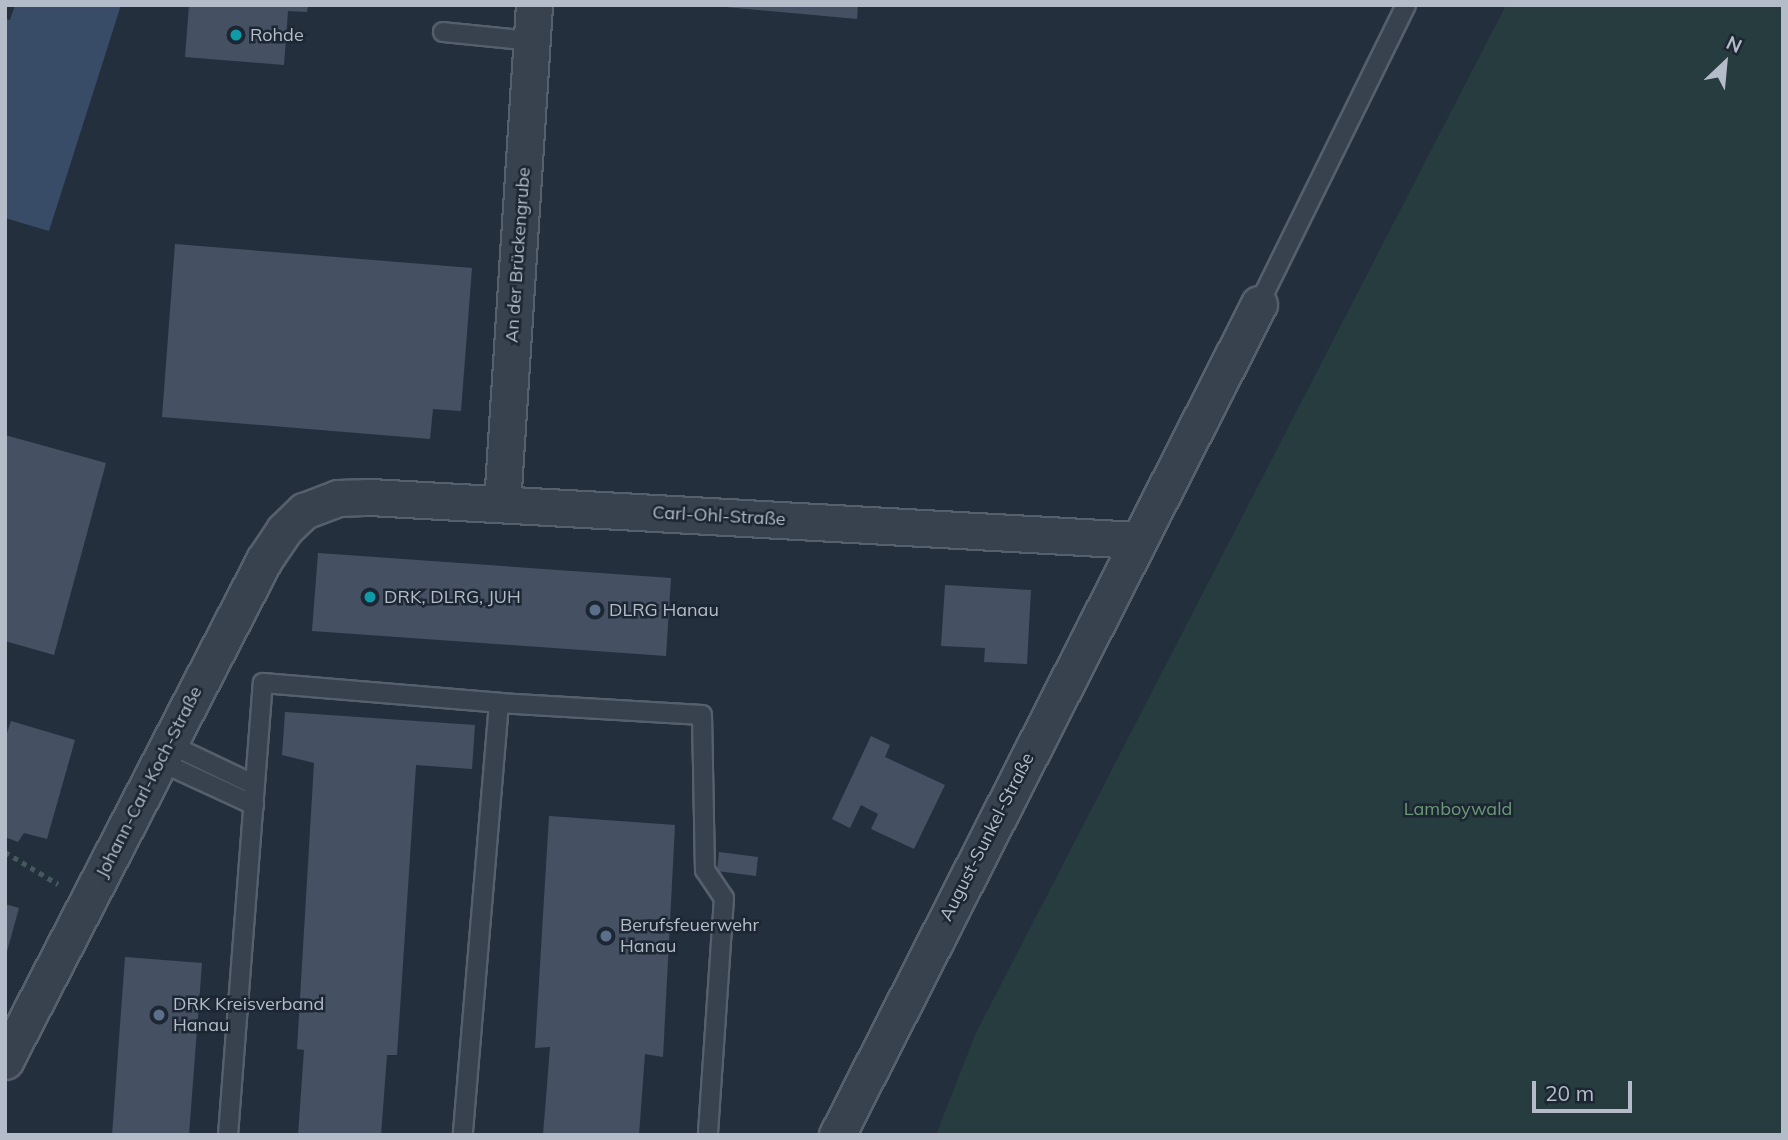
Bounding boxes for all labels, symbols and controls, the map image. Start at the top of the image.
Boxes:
place label: Rohde [250,24,304,46]
marker: Rohde [228,27,244,43]
north arrow [1690,28,1760,98]
text: N [1722,30,1746,58]
street label: An der Brückengrube [501,166,535,344]
street label: Carl-Ohl-Straße [652,502,786,530]
place label: DRK, DLRG, JUH [384,586,521,608]
marker: DRK, DLRG, JUH [362,589,378,605]
place label: DLRG Hanau [609,599,719,621]
marker: DLRG Hanau [587,602,603,618]
street label: Johann-Carl-Koch-Straße [91,683,207,881]
street label: August-Sunkel-Straße [935,749,1039,925]
park label: Lamboywald [1404,798,1512,820]
place label: Berufsfeuerwehr Hanau [620,915,759,958]
marker: Berufsfeuerwehr Hanau [598,928,614,944]
place label: DRK Kreisverband Hanau [173,994,324,1036]
marker: DRK Kreisverband Hanau [151,1007,167,1023]
scale bar [1536,1066,1636,1110]
text: 20 m [1545,1080,1594,1106]

